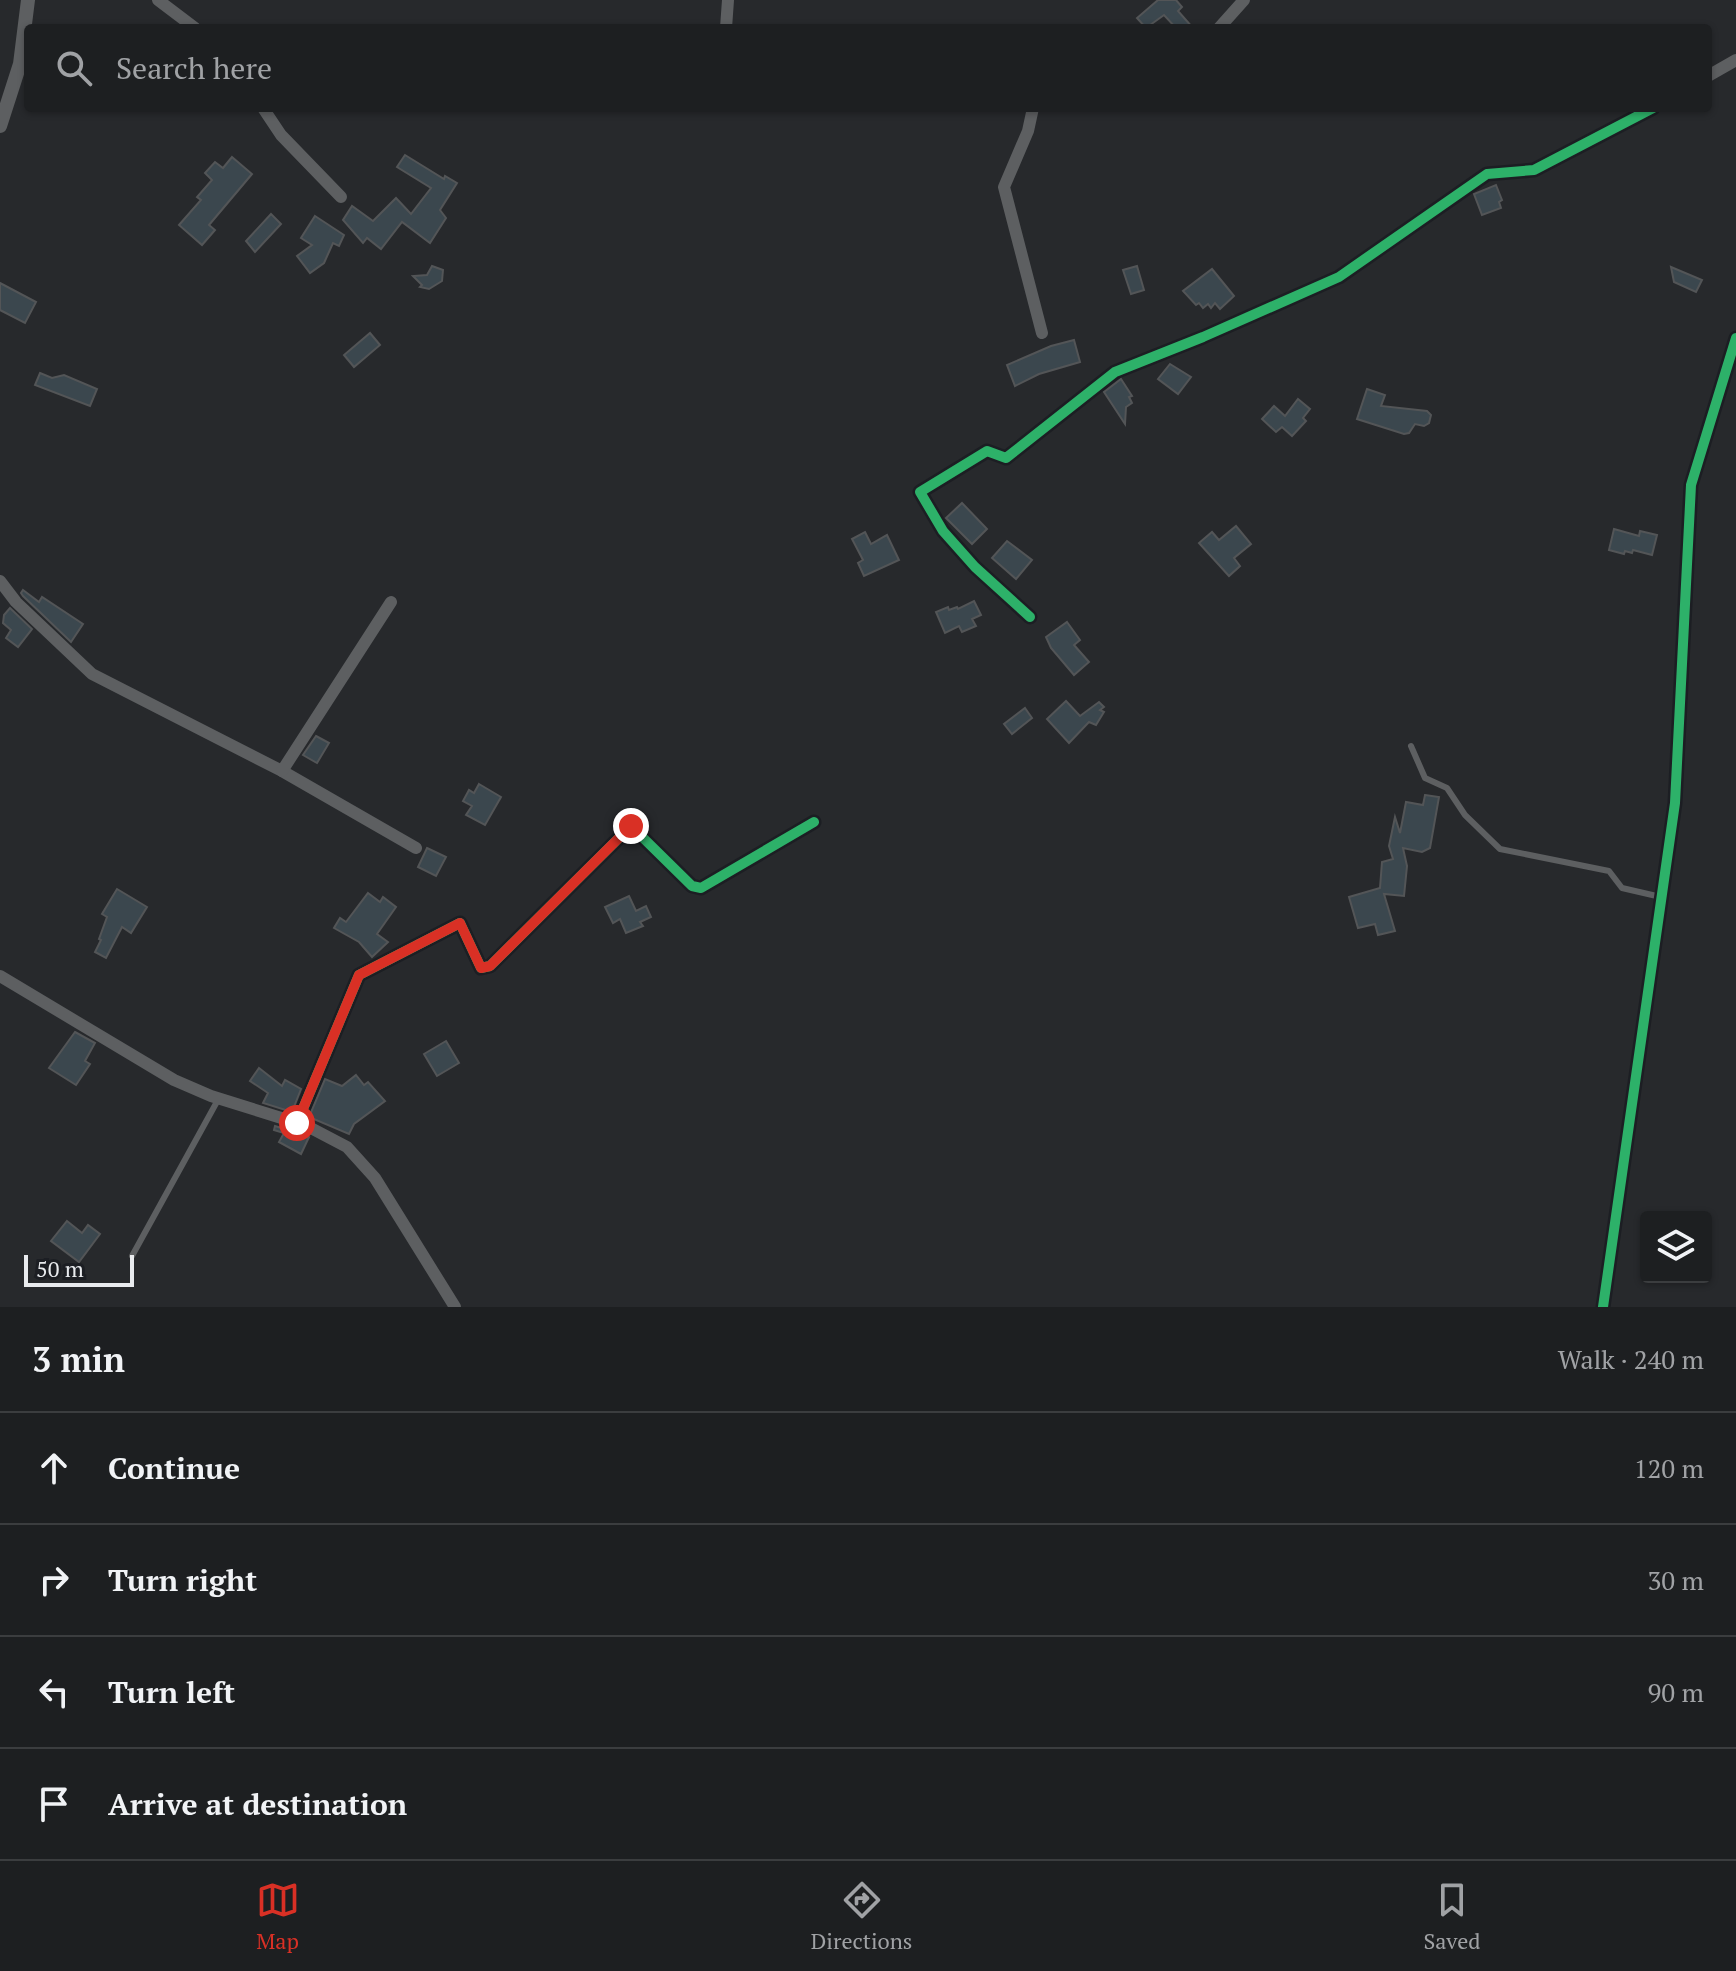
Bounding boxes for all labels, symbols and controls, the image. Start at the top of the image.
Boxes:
search box [24,24,1712,112]
icon: search [52,46,96,90]
text: Search here [116,48,272,88]
route end [613,808,649,844]
route start [279,1105,315,1141]
map controls [1640,1211,1712,1283]
button: layers [1640,1211,1712,1283]
scale bar [24,1251,134,1287]
text: 50 m [36,1254,84,1283]
text: 3 min [32,1337,125,1382]
text: Walk · 240 m [1558,1342,1704,1376]
icon: ahead [32,1446,76,1490]
text: Continue [108,1448,240,1488]
text: 120 m [1634,1451,1704,1485]
icon: right [32,1558,76,1602]
text: Turn right [108,1560,257,1600]
text: 30 m [1648,1563,1704,1597]
icon: left [32,1670,76,1714]
text: Turn left [108,1672,235,1712]
text: 90 m [1648,1675,1704,1709]
icon: arrive [32,1782,76,1826]
text: Arrive at destination [108,1784,407,1824]
tab: Map [256,1878,300,1955]
tab: Directions [811,1878,912,1955]
tab: Saved [1423,1878,1480,1955]

